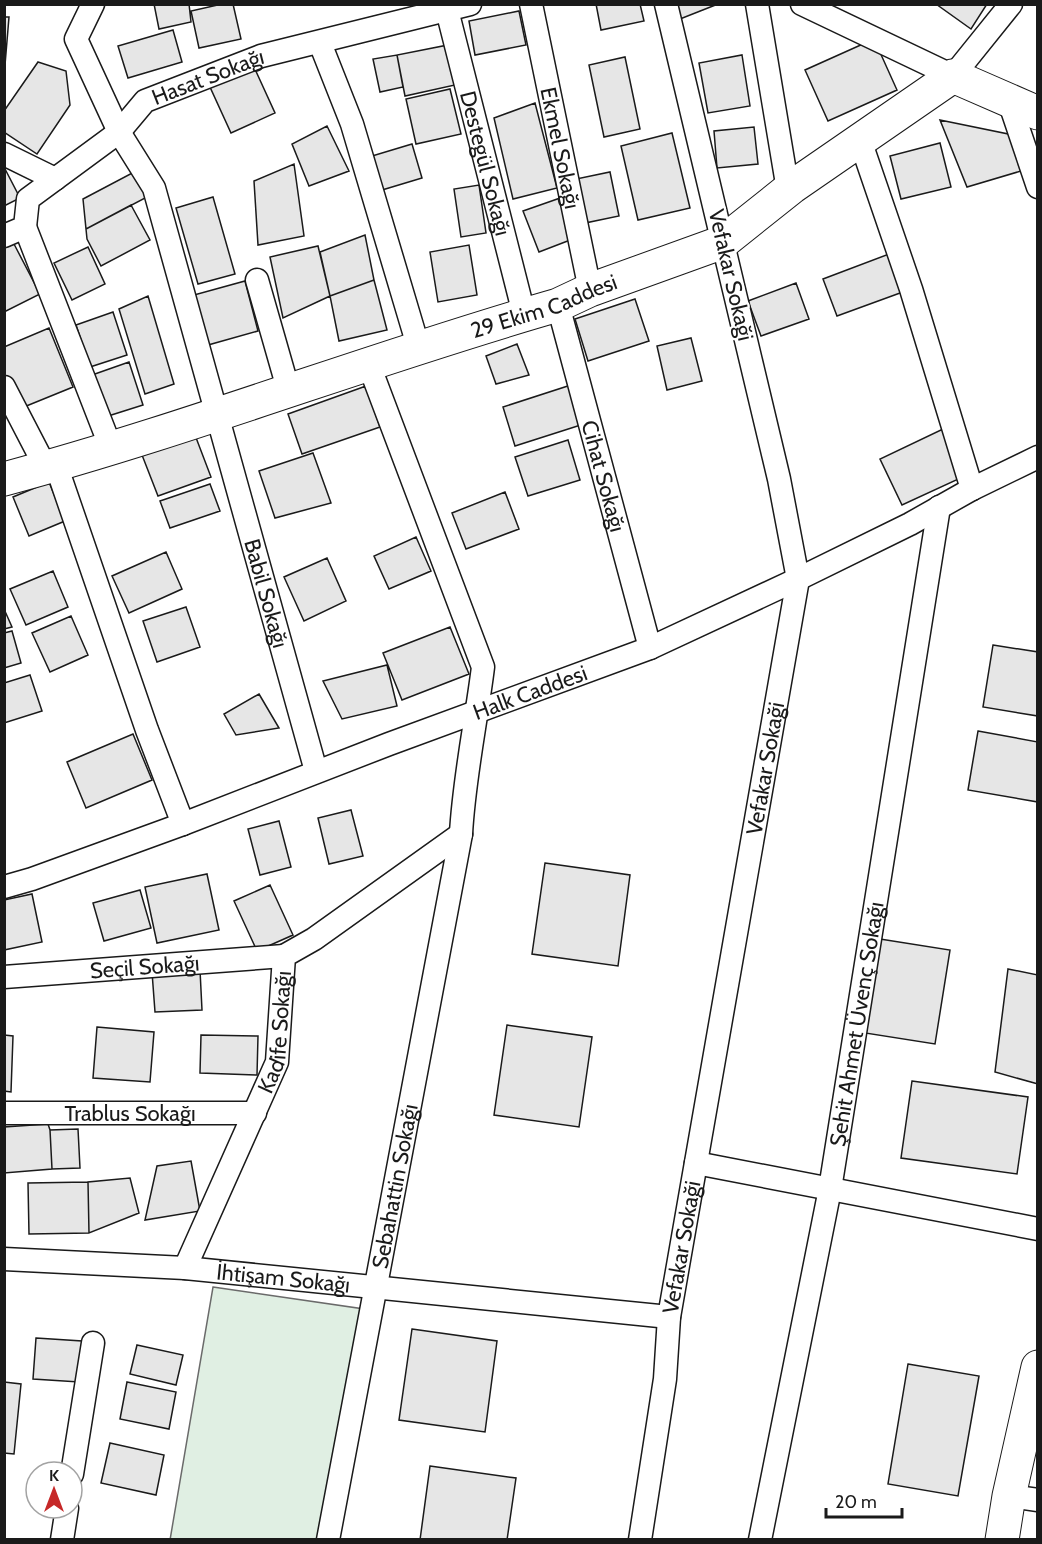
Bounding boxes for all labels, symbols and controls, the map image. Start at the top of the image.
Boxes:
street label: Hasat Sokağı [148,42,267,111]
street label: Ekmel Sokağı [535,85,586,211]
street label: Destegül Sokağı [454,88,517,238]
street label: Vefakar Sokaği [703,207,759,343]
street label: 29 Ekim Caddesi [467,268,621,344]
street label: Cihat Sokağı [576,417,632,535]
street label: Babil Sokağı [239,536,295,651]
street label: Halk Caddesi [469,659,591,725]
street label: Vefakar Sokaği [740,700,790,837]
street label: Şehit Ahmet Üvenç Sokağı [824,900,889,1148]
street label: Seçil Sokağı [89,949,200,984]
street label: Kadife Sokağı [251,970,296,1097]
street label: Trablus Sokağı [64,1100,196,1127]
street label: Sebahattin Sokağı [366,1102,423,1271]
street label: Vefakar Sokaği [656,1179,706,1316]
street label: İhtişam Sokağı [215,1258,351,1298]
north arrow [24,1460,84,1520]
text: K [49,1466,59,1485]
scale bar [826,1481,902,1519]
text: 20 m [835,1491,877,1513]

